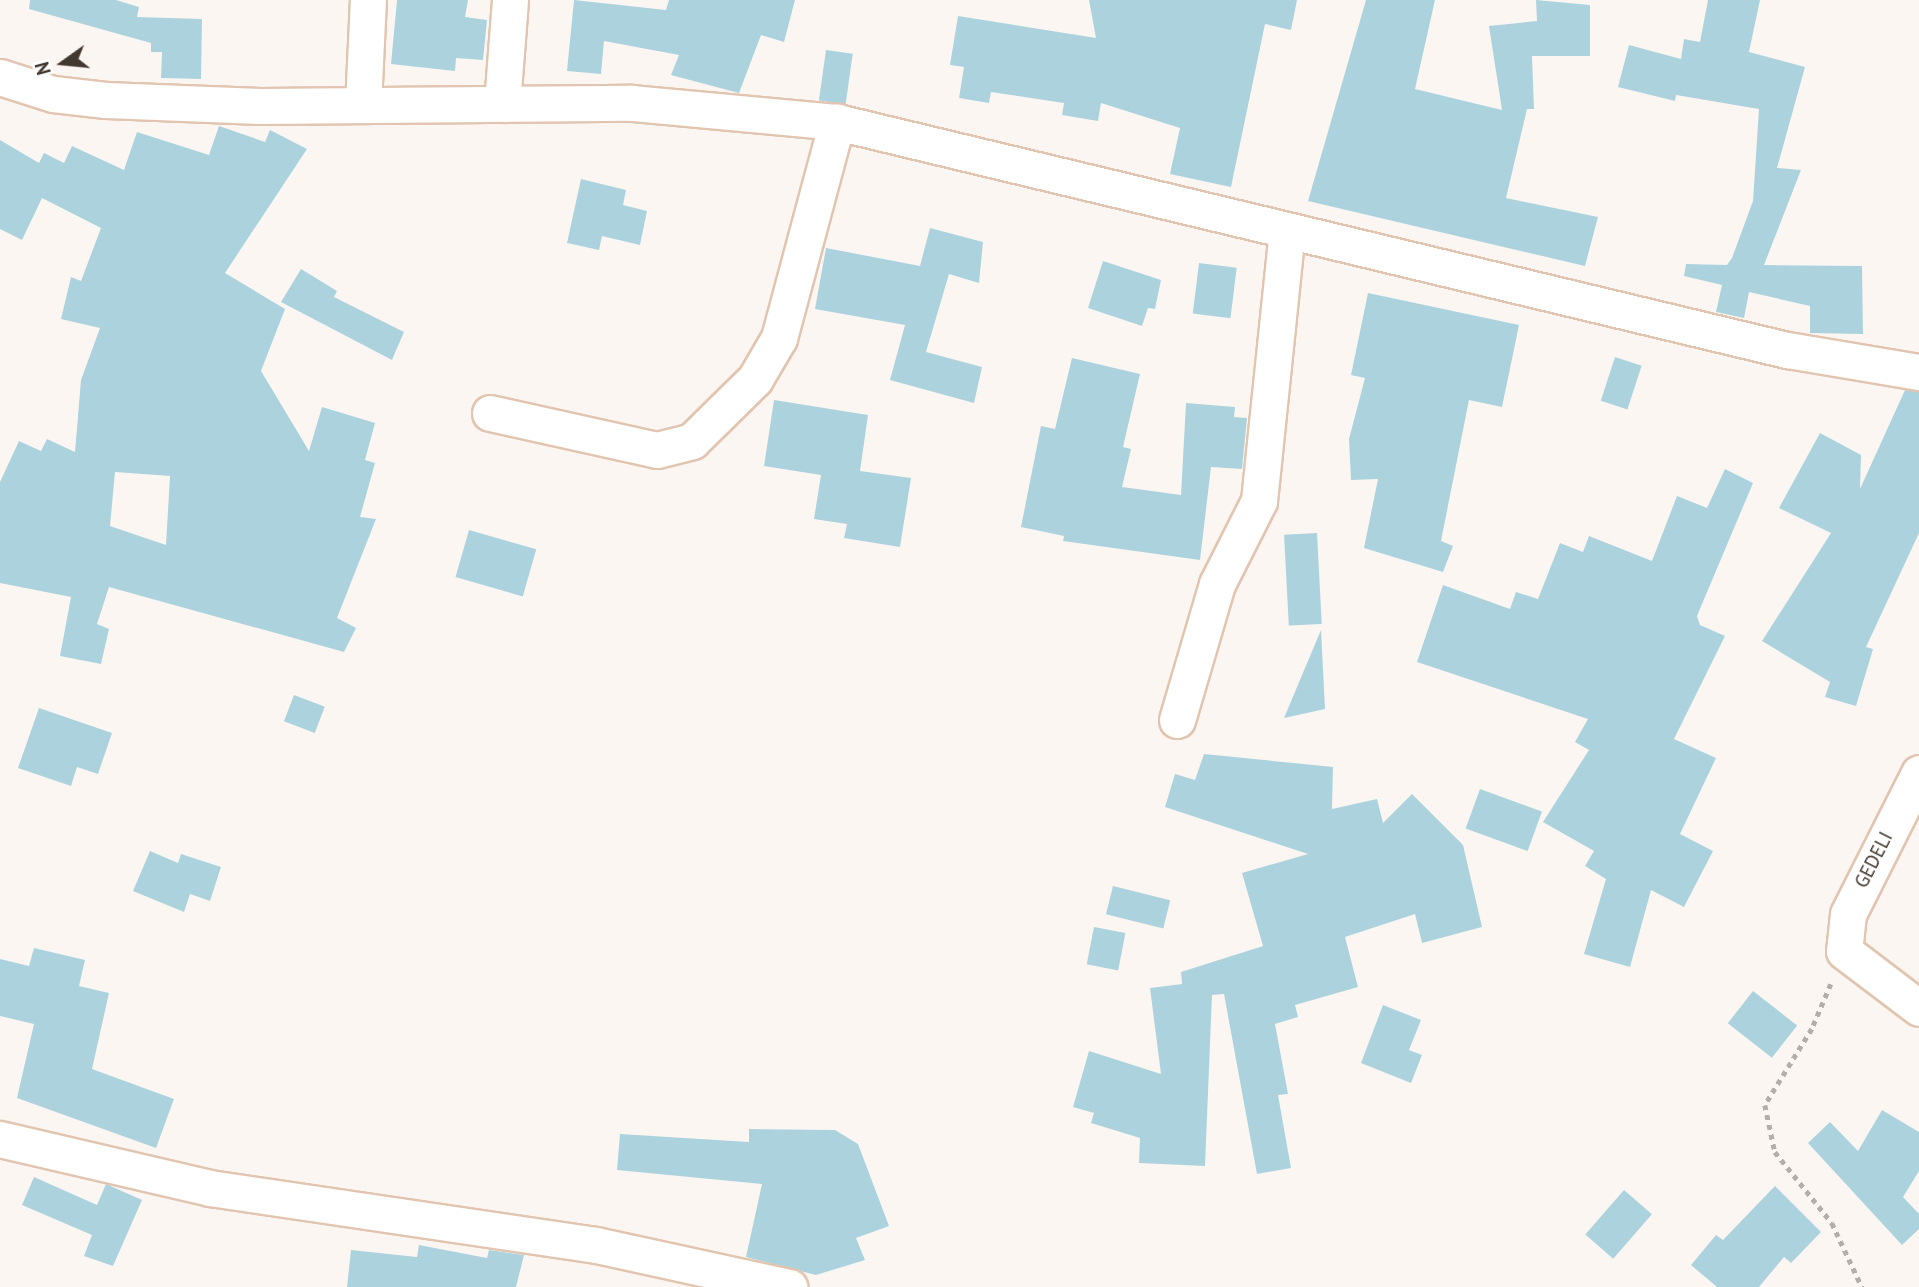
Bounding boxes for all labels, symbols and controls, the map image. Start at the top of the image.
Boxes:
north arrow [28,28,98,98]
text: N [30,59,56,78]
street label: GEDELI [1850,828,1898,892]

